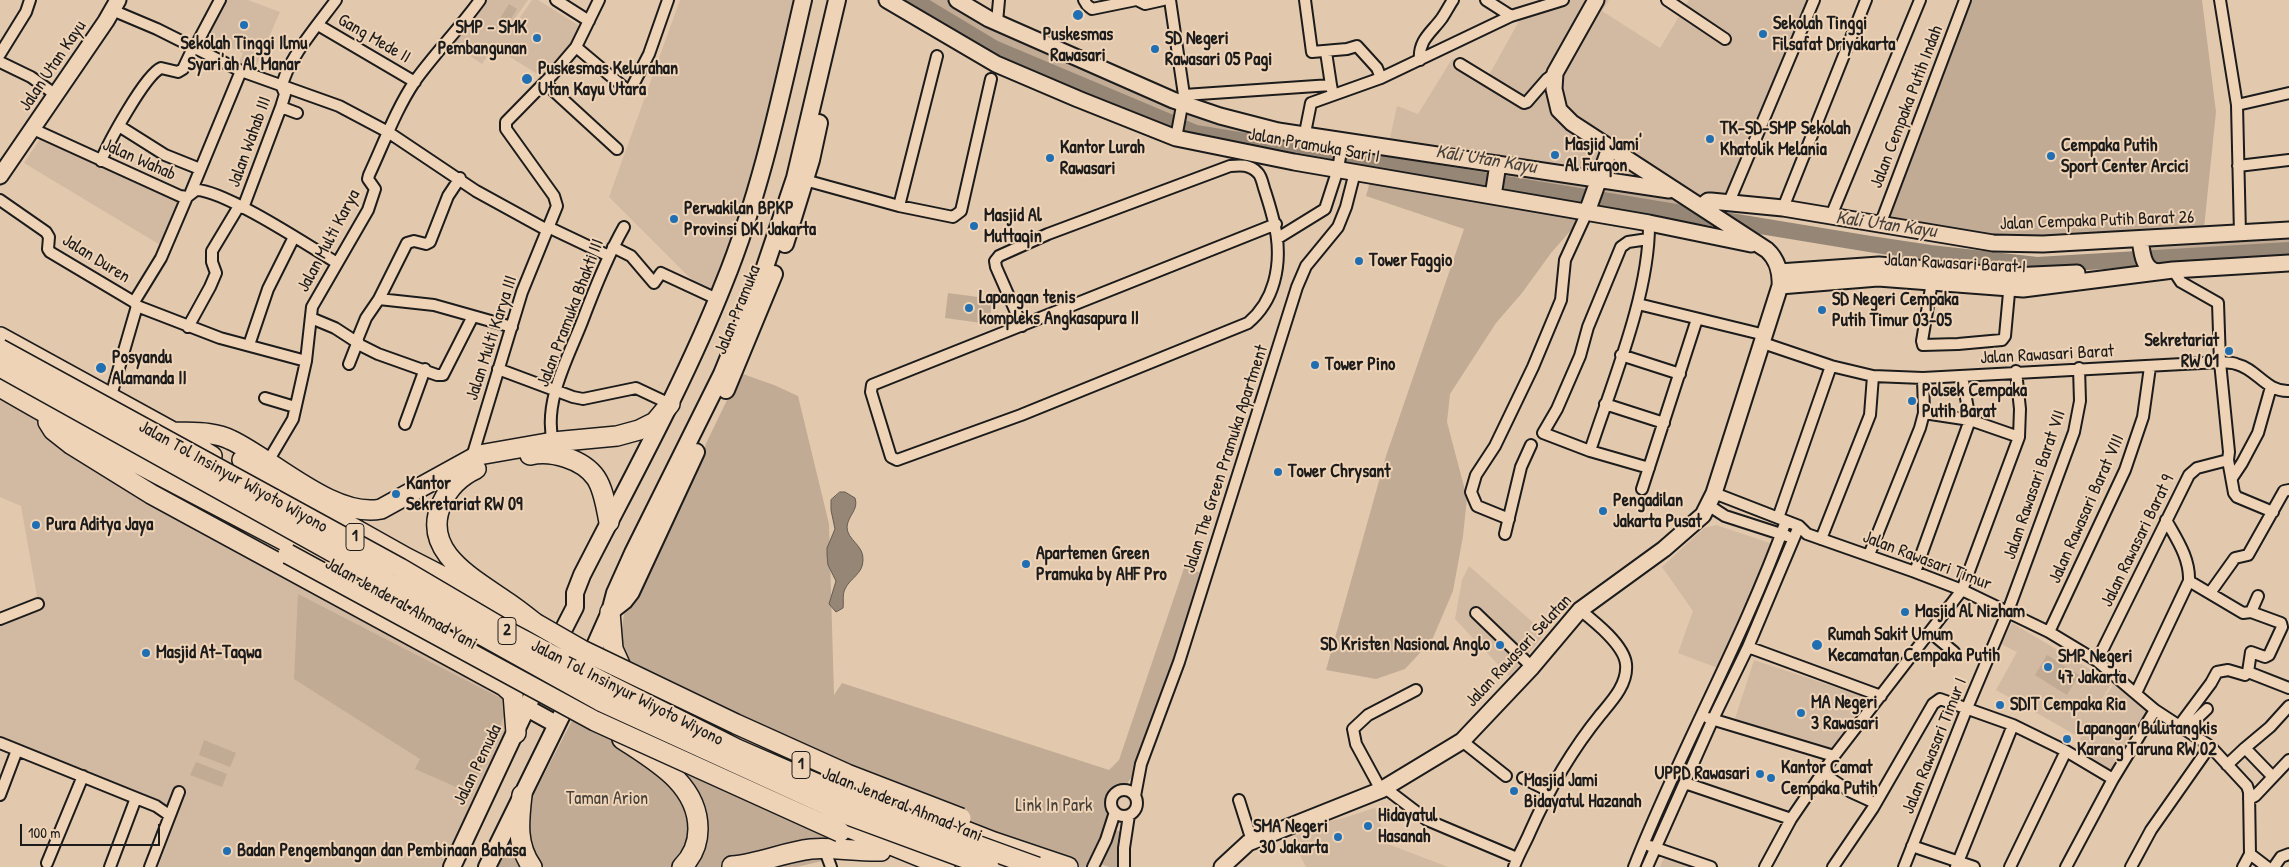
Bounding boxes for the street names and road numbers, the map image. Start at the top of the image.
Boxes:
street label: Gang Mede II [334,9,414,69]
street label: Jalan Utan Kayu [15,17,91,115]
street label: Jalan Cempaka Putih Indah [1866,23,1948,191]
street label: Jalan Wahab III [224,94,276,190]
street label: Jalan Pramuka Sari I [1247,124,1381,168]
street label: Jalan Wahab [99,134,179,186]
street label: Jalan Multi Karya [293,186,365,296]
street label: Jalan Cempaka Putih Barat 26 [1999,207,2195,235]
street label: Jalan Duren [58,230,134,288]
street label: Jalan Pramuka Bhakti III [533,236,609,390]
street label: Jalan Rawasari Barat I [1883,249,2027,279]
street label: Jalan Pramuka [710,262,766,358]
street label: Jalan Multi Karya III [462,273,522,403]
street label: Jalan Rawasari Barat [1980,341,2114,369]
street label: Jalan The Green Pramuka Apartment [1179,342,1273,576]
street label: Jalan Rawasari Barat VII [1999,407,2071,563]
street label: Jalan Tol Insinyur Wiyoto Wiyono [135,416,331,538]
street label: Jalan Rawasari Barat VIII [2044,431,2130,587]
street label: Jalan Rawasari Barat 9 [2097,471,2179,611]
road number: 1 [346,524,364,550]
street label: Jalan Rawasari Timur [1859,526,1995,596]
street label: Jalan Jenderal Ahmad Yani [321,553,481,655]
street label: Jalan Rawasari Selatan [1461,590,1577,712]
road number: 2 [498,618,516,644]
street label: Jalan Tol Insinyur Wiyoto Wiyono [527,635,727,751]
street label: Jalan Rawasari Timur I [1898,675,1972,817]
street label: Jalan Pemuda [449,721,507,809]
road number: 1 [792,752,810,778]
street label: Jalan Jenderal Ahmad Yani [819,763,985,847]

